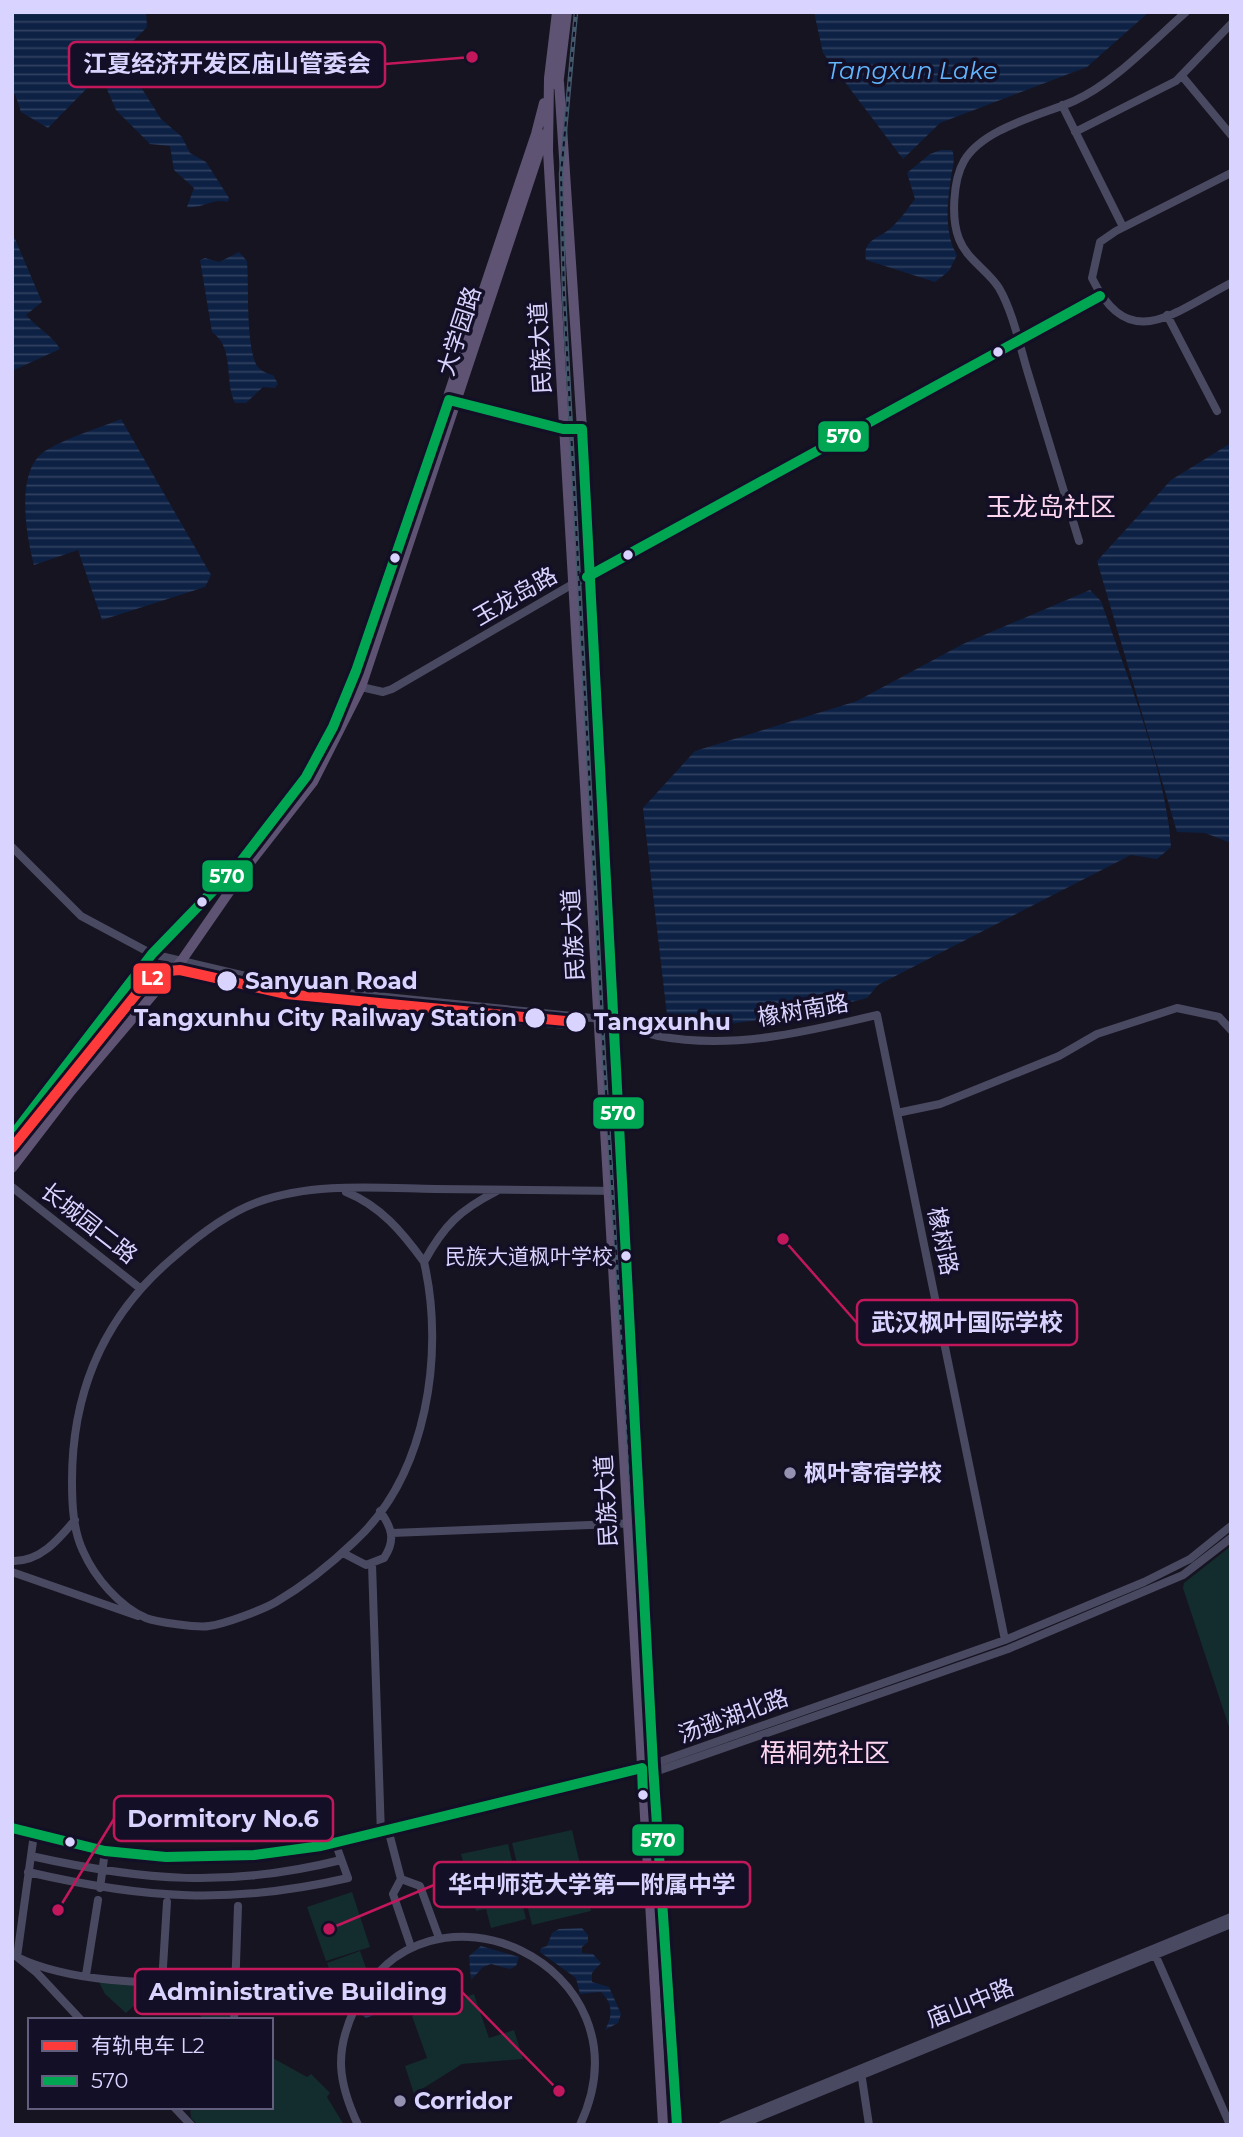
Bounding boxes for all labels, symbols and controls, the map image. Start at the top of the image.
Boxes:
callout: 江夏经济开发区庙山管委会 [69,42,385,87]
text: 江夏经济开发区庙山管委会 [83,49,371,78]
water label: Tangxun Lake [826,56,998,85]
street label: 大学园路 [431,283,487,379]
street label: 民族大道 [524,301,556,395]
unlabelled marker [991,345,1005,359]
line badge: 570 [817,420,870,453]
text: 570 [826,425,862,448]
district label: 玉龙岛社区 [986,491,1116,523]
unlabelled marker [621,548,635,562]
unlabelled marker [388,551,402,565]
street label: 玉龙岛路 [468,561,562,631]
line badge: 570 [201,859,254,893]
text: 570 [209,865,245,888]
street label: 民族大道 [557,888,589,982]
unlabelled marker [195,895,209,909]
line badge: L2 [132,962,172,995]
text: L2 [141,967,163,990]
place label: Sanyuan Road [245,967,418,995]
marker: Sanyuan Road [215,969,239,993]
street label: 橡树南路 [755,988,851,1032]
place label: Tangxunhu City Railway Station [134,1004,517,1032]
marker: Tangxunhu City Railway Station [523,1006,547,1030]
place label: Tangxunhu [594,1008,731,1036]
marker: Tangxunhu [564,1010,588,1034]
line badge: 570 [592,1096,645,1130]
text: 570 [600,1102,636,1125]
street label: 长城园二路 [35,1177,143,1269]
street label: 橡树路 [922,1204,964,1278]
place label: 民族大道枫叶学校 [445,1244,613,1269]
marker: 民族大道枫叶学校 [619,1249,633,1263]
callout: 武汉枫叶国际学校 [857,1300,1077,1345]
text: 武汉枫叶国际学校 [871,1308,1063,1337]
street label: 民族大道 [590,1454,622,1548]
place label: 枫叶寄宿学校 [804,1459,942,1487]
marker: 枫叶寄宿学校 [782,1465,798,1481]
street label: 汤逊湖北路 [674,1683,792,1749]
district label: 梧桐苑社区 [760,1737,890,1769]
unlabelled marker [636,1788,650,1802]
callout: Dormitory No.6 [114,1796,333,1841]
text: Dormitory No.6 [127,1804,319,1833]
line badge: 570 [631,1823,685,1857]
text: 570 [640,1829,676,1852]
unlabelled marker [63,1835,77,1849]
callout: 华中师范大学第一附属中学 [434,1862,750,1907]
text: 华中师范大学第一附属中学 [448,1870,736,1899]
callout: Administrative Building [135,1969,462,2014]
street label: 庙山中路 [922,1973,1018,2033]
text: Administrative Building [148,1977,447,2006]
legend [28,2018,273,2109]
text: 有轨电车 L2 [91,2033,205,2058]
text: 570 [91,2068,128,2093]
place label: Corridor [414,2087,513,2115]
marker: Corridor [392,2093,408,2109]

